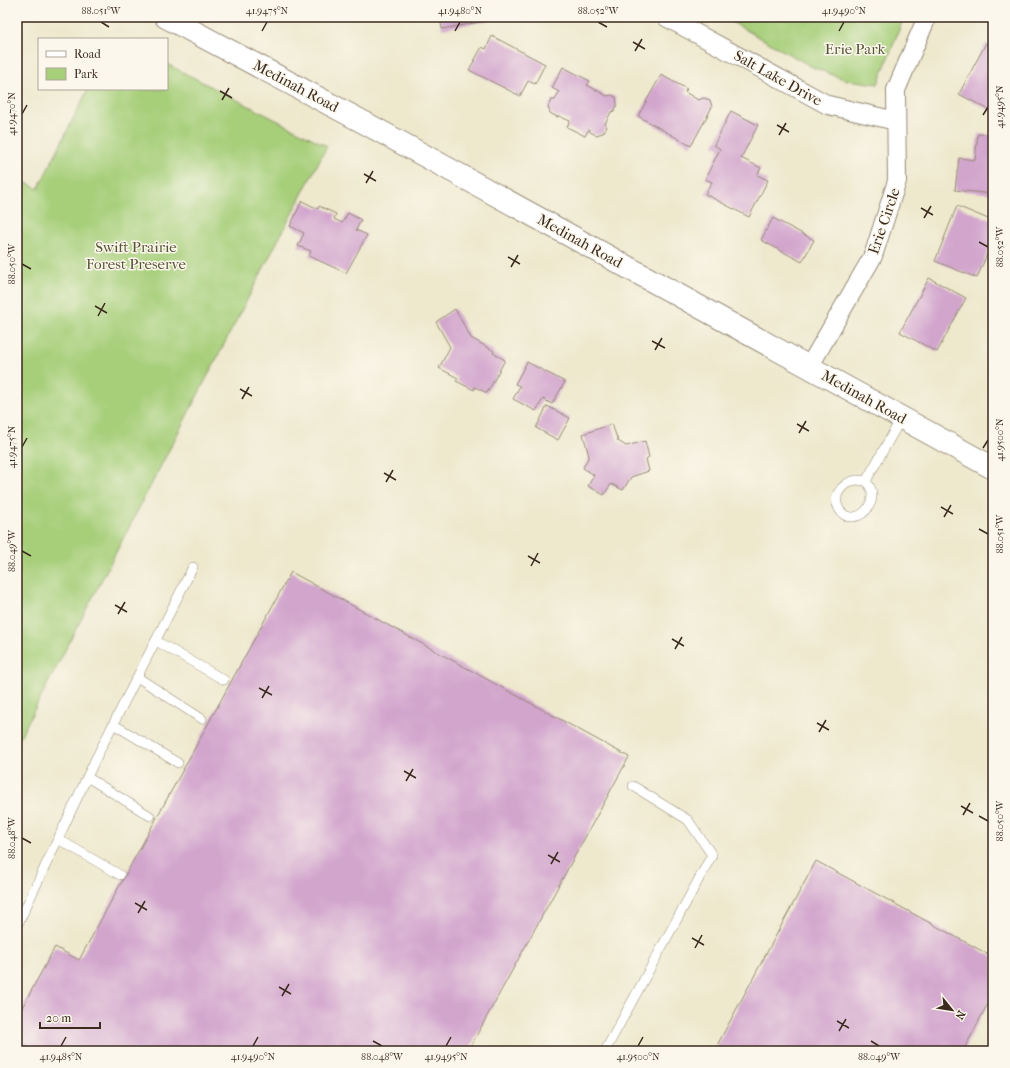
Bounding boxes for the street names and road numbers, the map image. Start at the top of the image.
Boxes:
street label: Salt Lake Drive [731,46,826,110]
street label: Medinah Road [250,56,343,116]
street label: Erie Circle [864,185,904,257]
street label: Medinah Road [534,210,626,272]
street label: Medinah Road [818,366,910,428]

